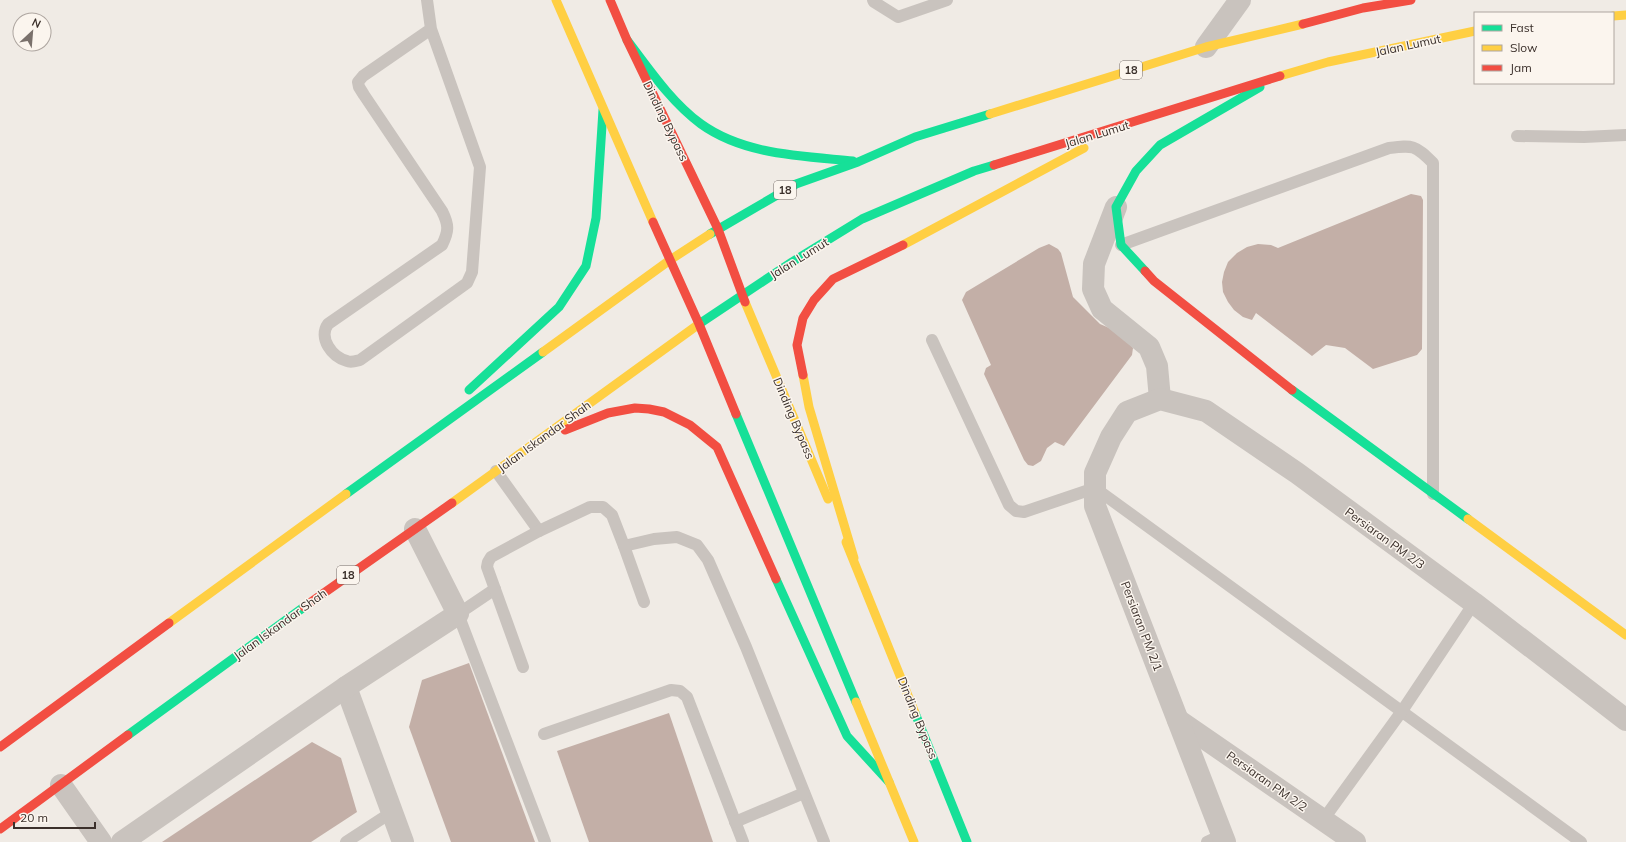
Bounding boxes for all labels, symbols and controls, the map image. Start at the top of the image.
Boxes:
north arrow [12,12,52,52]
legend [1474,12,1614,84]
text: N [30,15,43,31]
text: Fast [1510,20,1534,35]
street label: Jalan Lumut [1374,31,1442,59]
text: Slow [1510,40,1538,55]
text: Jam [1510,60,1532,75]
road number: 18 [1120,61,1142,79]
street label: Dinding Bypass [640,79,692,163]
street label: Jalan Lumut [1063,117,1131,151]
road number: 18 [774,181,796,199]
street label: Jalan Lumut [767,234,831,282]
street label: Dinding Bypass [770,375,818,461]
street label: Jalan Iskandar Shah [495,397,593,475]
street label: Persiaran PM 2/3 [1342,504,1428,572]
road number: 18 [337,566,359,584]
street label: Persiaran PM 2/1 [1118,579,1166,673]
street label: Jalan Iskandar Shah [231,585,329,663]
street label: Dinding Bypass [895,675,941,761]
street label: Persiaran PM 2/2 [1224,748,1310,814]
scale bar [14,804,95,830]
text: 20 m [20,810,48,825]

